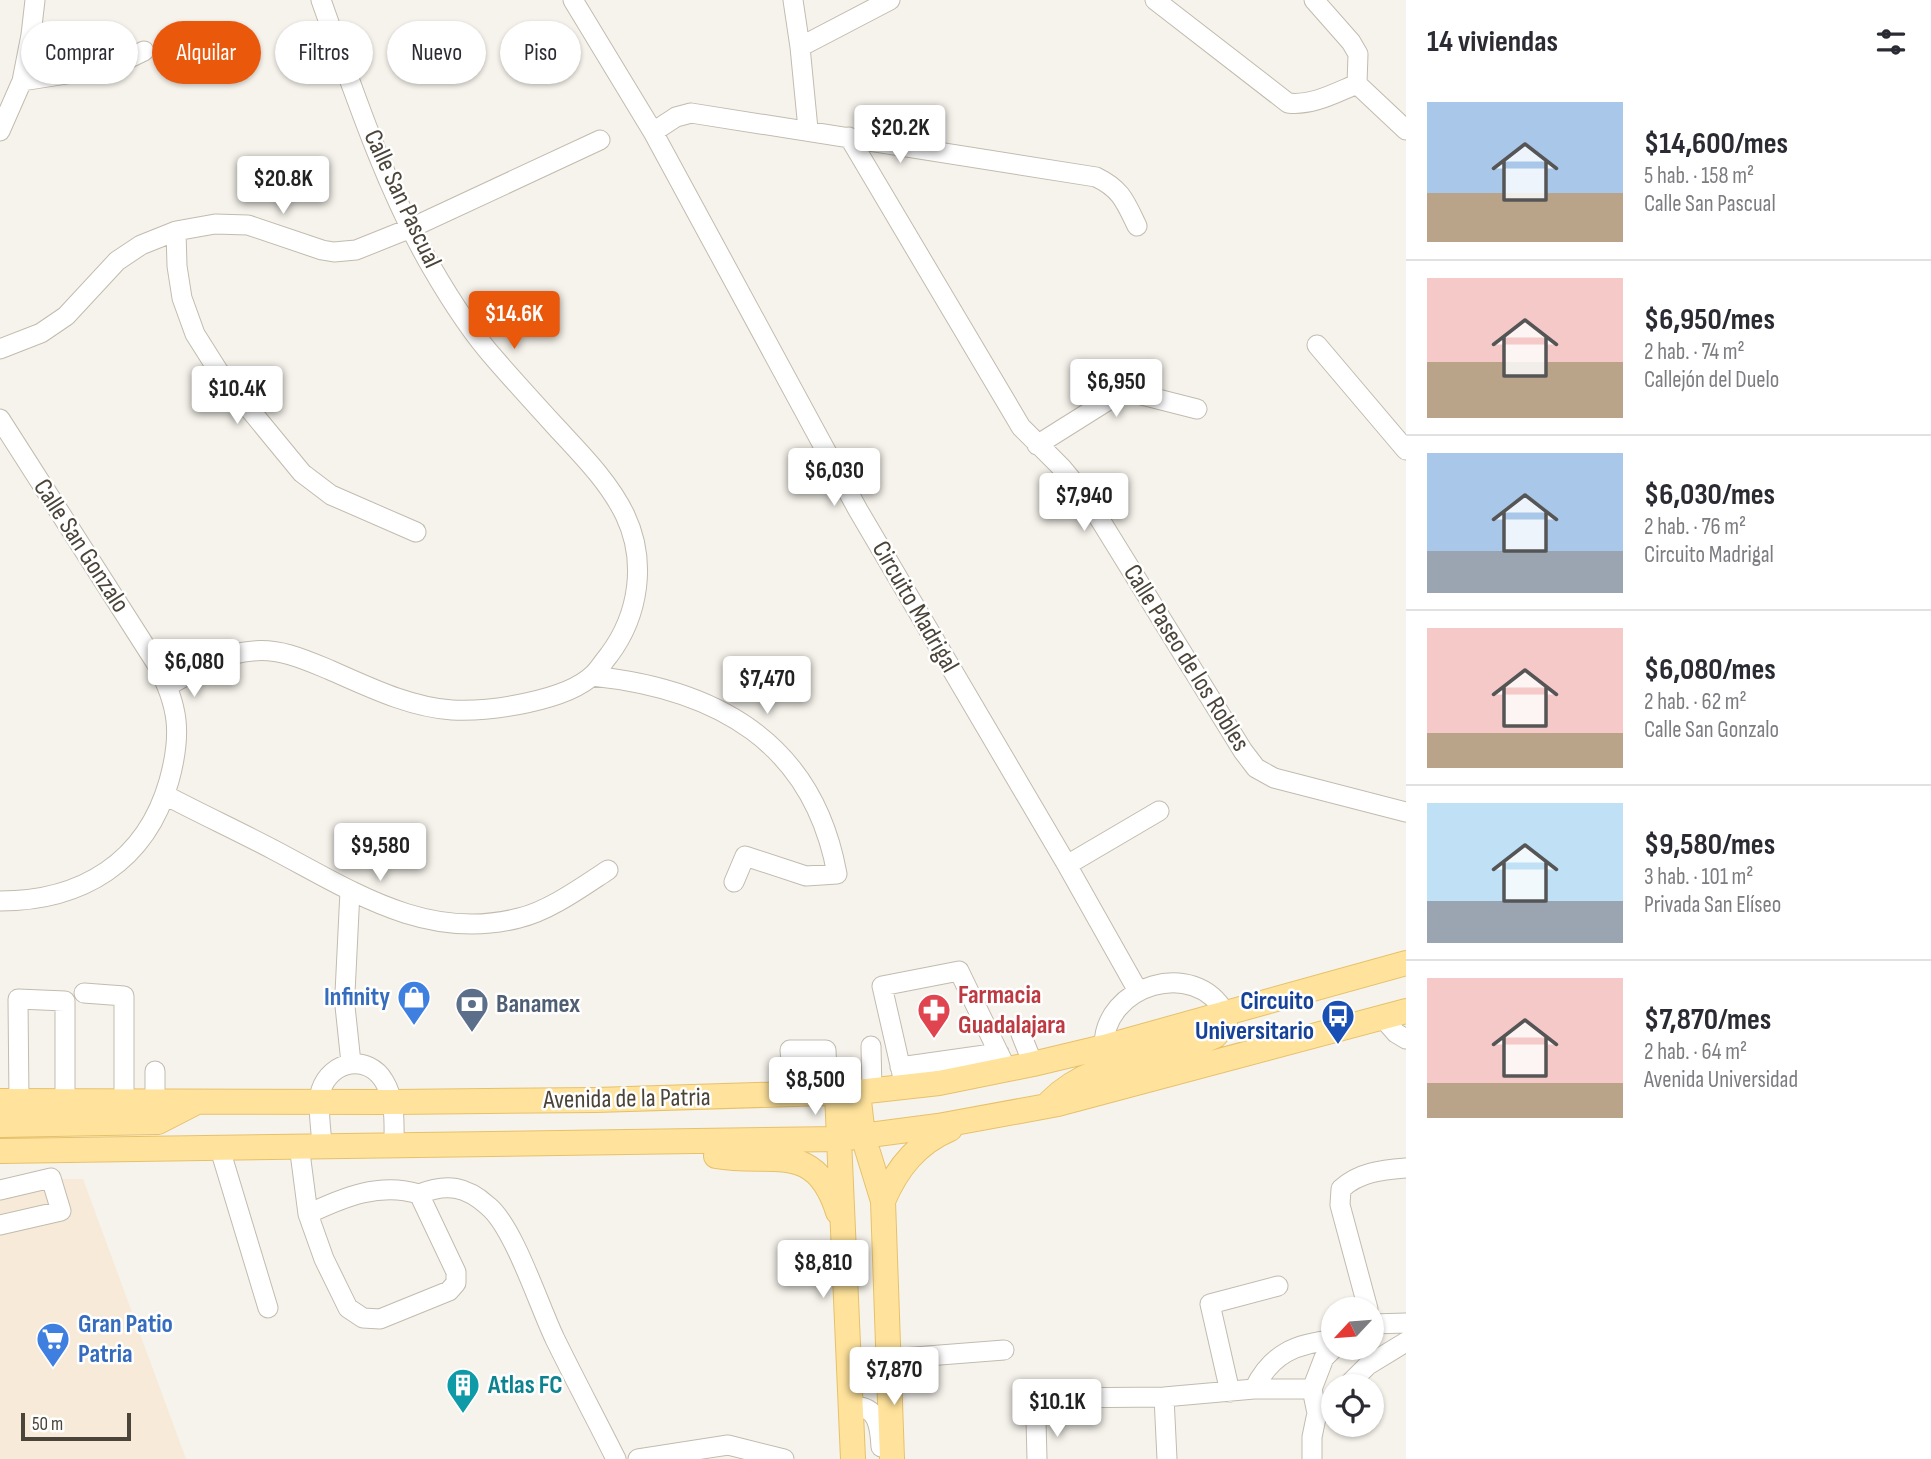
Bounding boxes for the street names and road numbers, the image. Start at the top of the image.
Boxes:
street label: Calle San Pascual [356,125,448,273]
street label: Calle San Gonzalo [26,473,136,619]
street label: Circuito Madrigal [865,536,965,678]
street label: Calle Paseo de los Robles [1116,559,1256,757]
street label: Avenida de la Patria [542,1082,711,1116]

